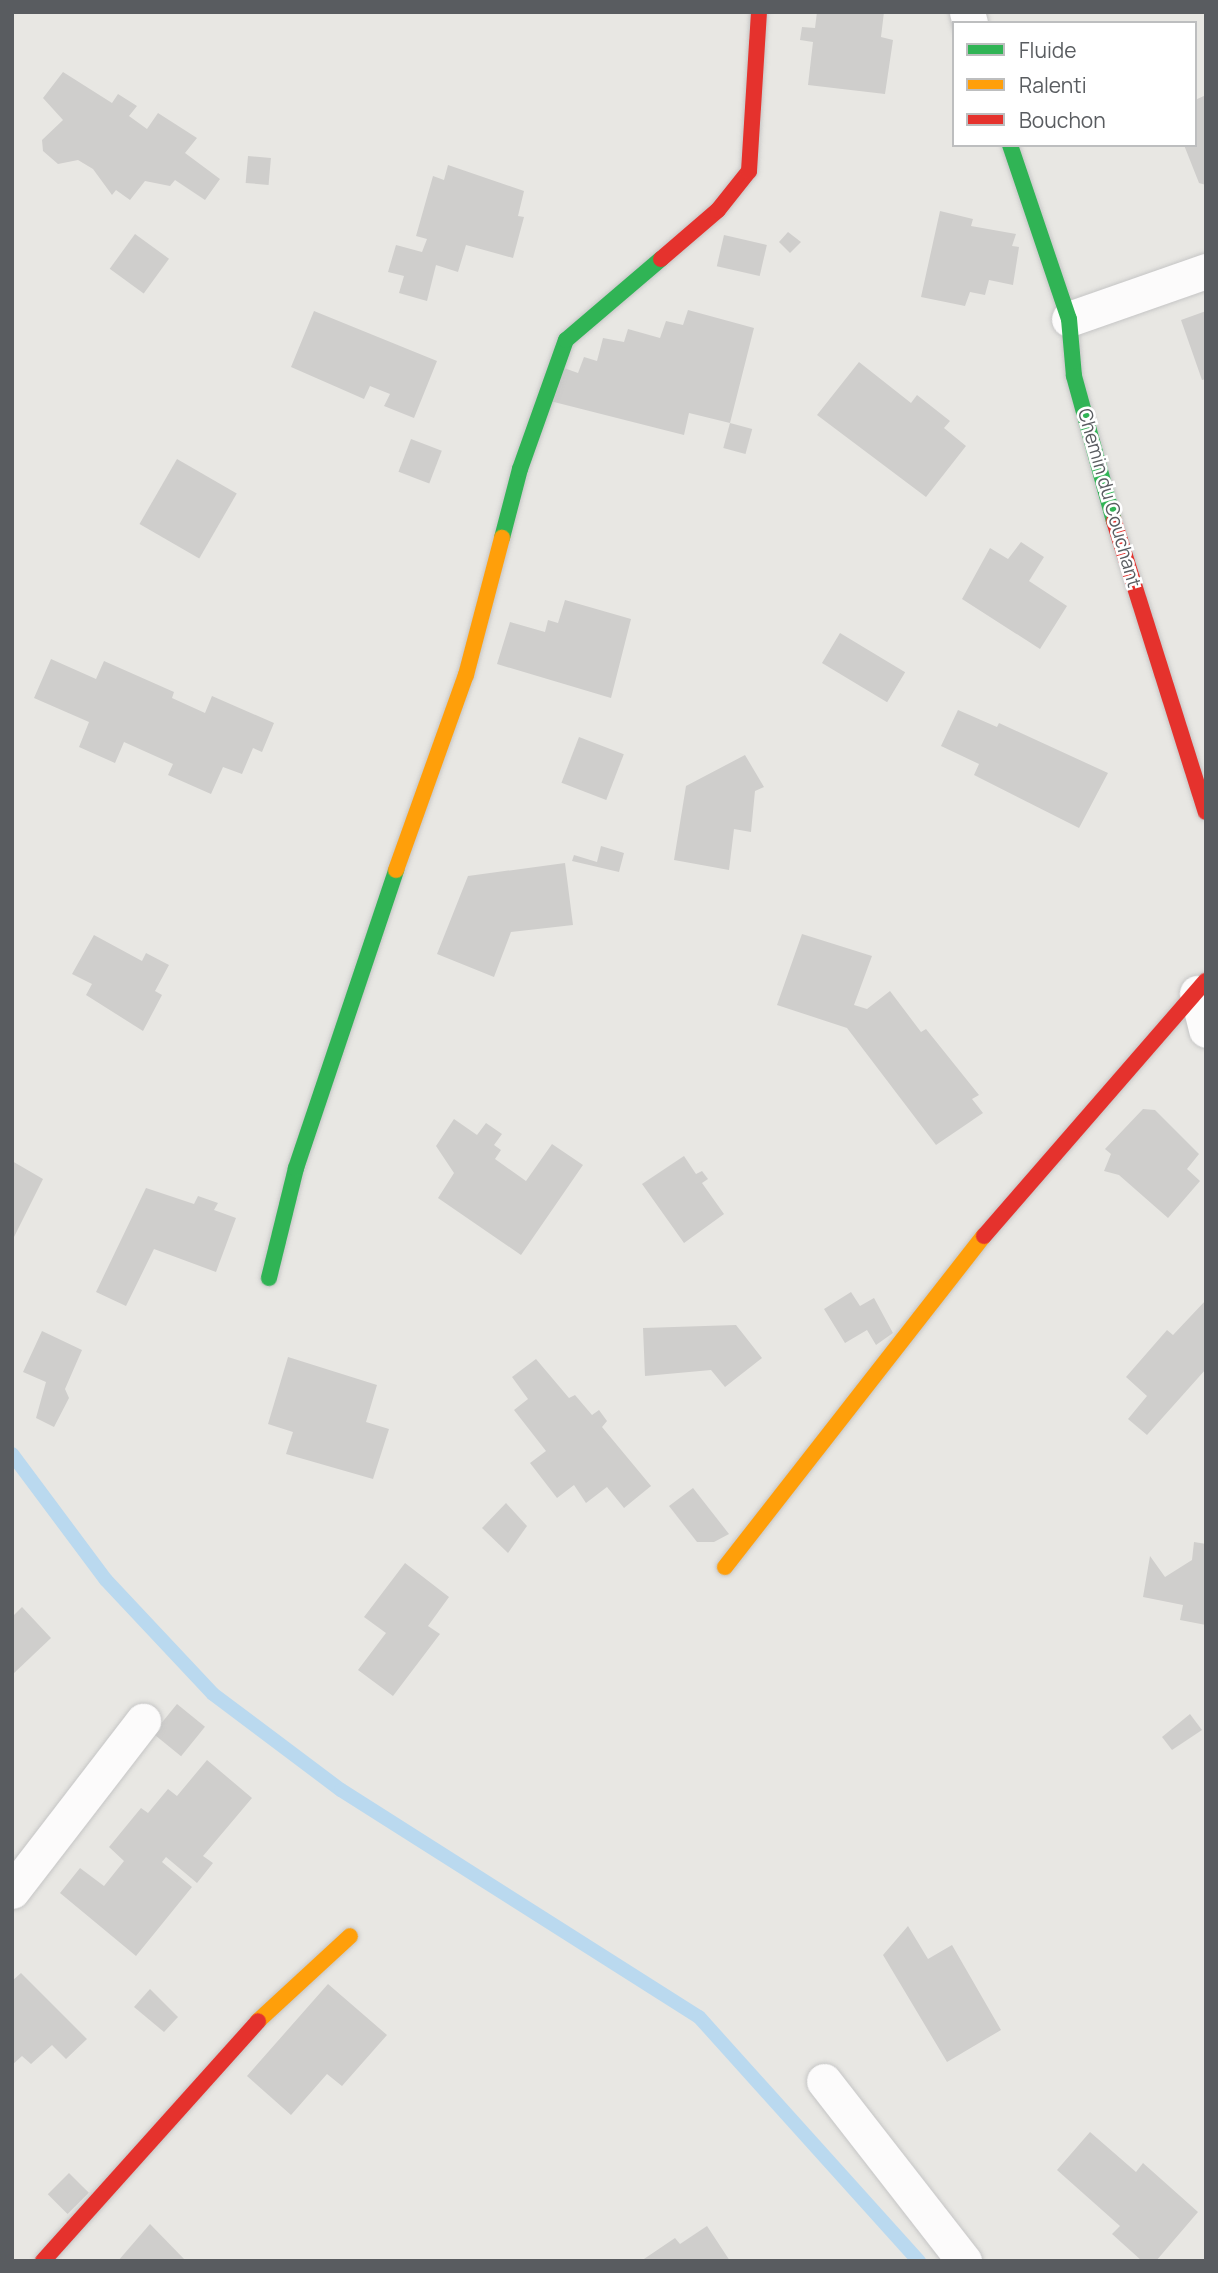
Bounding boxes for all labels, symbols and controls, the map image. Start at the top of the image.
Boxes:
legend [952,21,1197,147]
text: Fluide [1019,36,1077,64]
text: Ralenti [1019,71,1087,99]
text: Bouchon [1019,106,1106,134]
street label: Chemin du Couchant [1073,406,1145,590]

